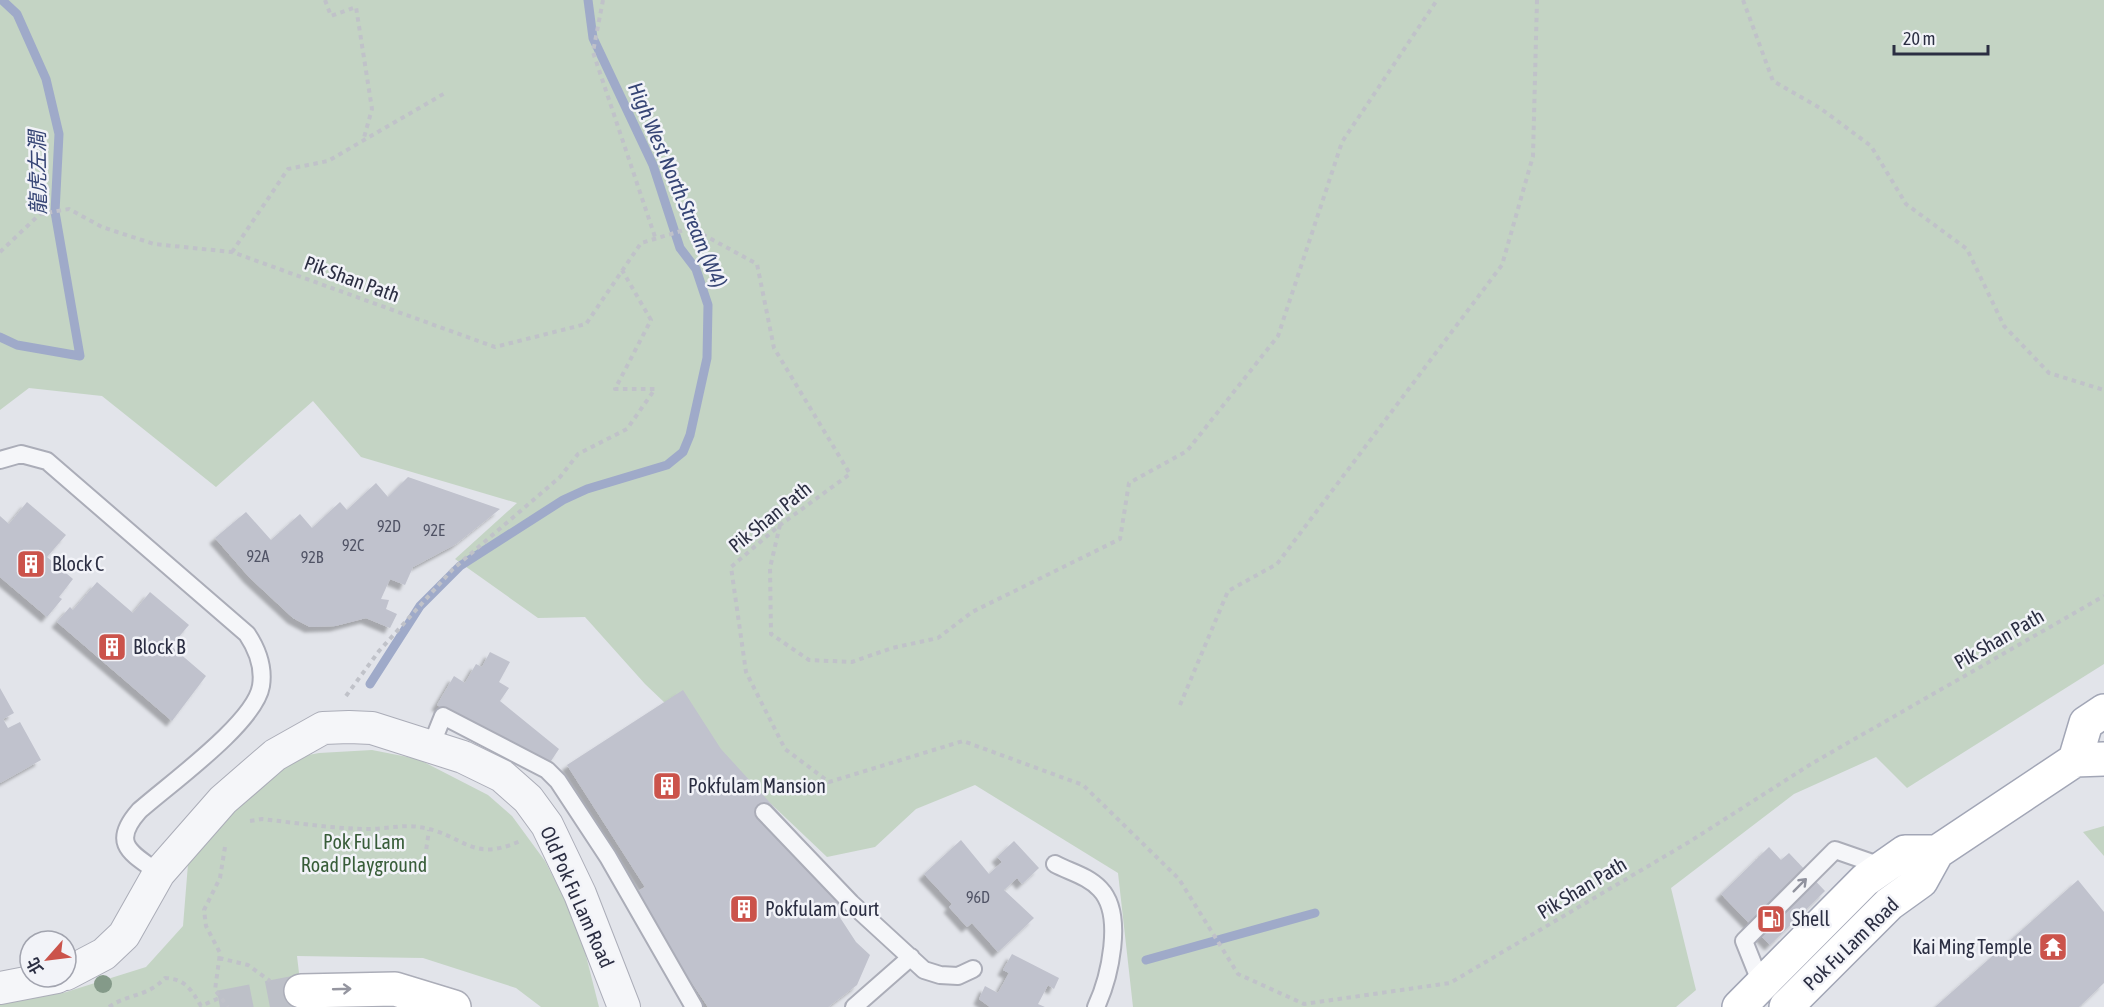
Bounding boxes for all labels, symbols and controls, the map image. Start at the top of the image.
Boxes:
scale bar [1894,18,1988,56]
text: 20 m [1903,28,1935,49]
water label: High West North Stream (W4) [624,79,732,291]
water label: 龍虎左澗 [24,128,50,215]
street label: Pik Shan Path [301,251,403,306]
street label: Pik Shan Path [724,476,816,557]
house number: 92D [377,517,401,535]
house number: 92E [423,521,445,539]
house number: 92C [342,536,364,554]
house number: 92A [247,547,270,565]
building icon: Block C [15,548,47,580]
house number: 92B [301,548,324,566]
place label: Block C [52,552,104,575]
street label: Pik Shan Path [1950,604,2048,673]
building icon: Block B [96,631,128,663]
place label: Block B [133,635,186,658]
building icon: Pokfulam Mansion [651,770,683,802]
place label: Pokfulam Mansion [688,774,826,797]
street label: Old Pok Fu Lam Road [536,823,619,971]
park label: Pok Fu Lam Road Playground [301,830,427,876]
street label: Pik Shan Path [1533,852,1630,923]
one-way arrow [1793,877,1808,892]
house number: 96D [966,888,990,906]
building icon: Pokfulam Court [728,893,760,925]
street label: Pok Fu Lam Road [1798,893,1903,995]
place label: Pokfulam Court [765,897,879,920]
fuel station icon: Shell [1755,903,1787,935]
place label: Shell [1792,907,1830,930]
north arrow [18,929,78,989]
temple icon: Kai Ming Temple [2037,931,2069,963]
place label: Kai Ming Temple [1912,935,2032,958]
text: 北 [23,955,46,977]
one-way arrow [331,984,351,995]

